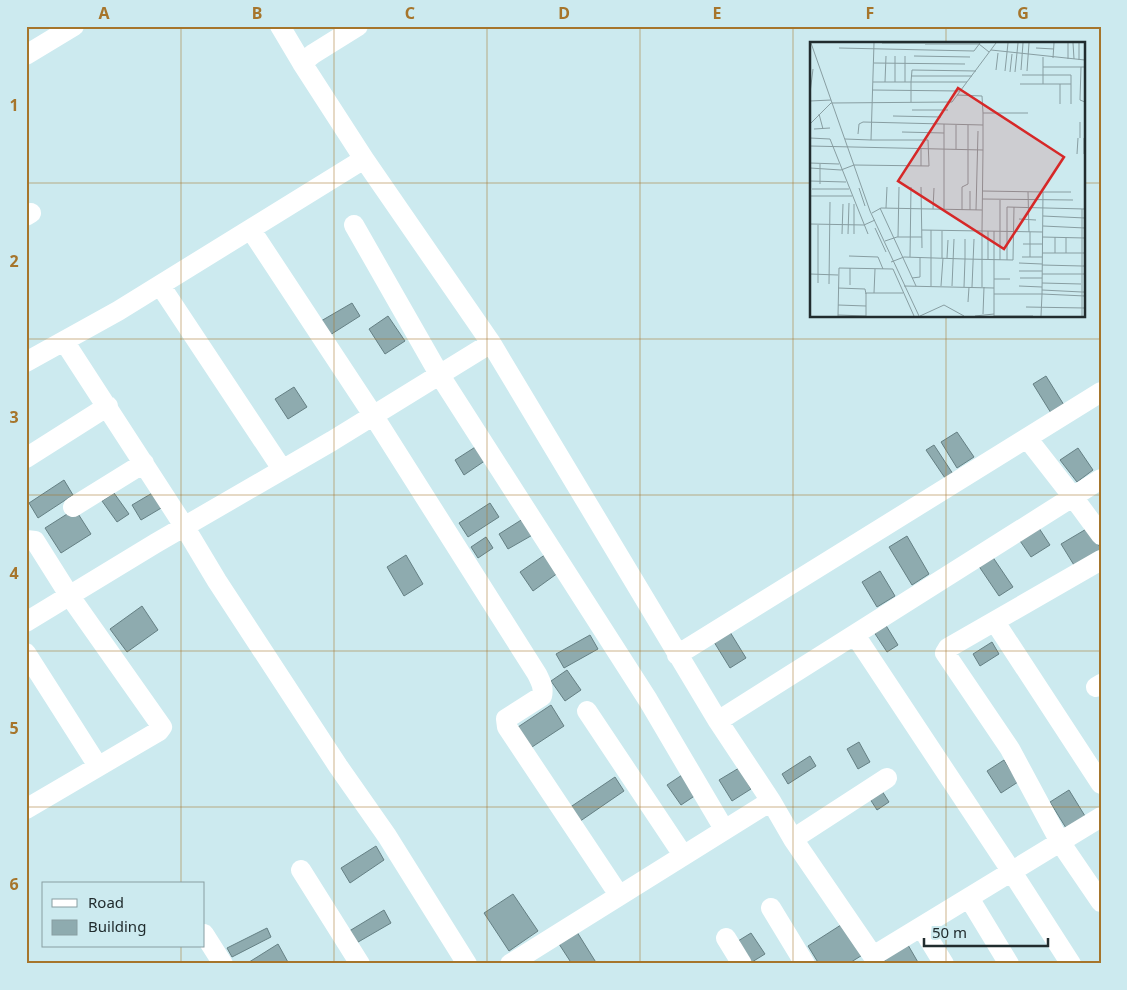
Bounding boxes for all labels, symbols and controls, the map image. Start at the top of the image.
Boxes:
text: A [98,2,110,24]
text: B [252,2,262,24]
text: C [405,2,415,24]
text: D [558,2,570,24]
text: E [713,2,722,24]
text: F [866,2,874,24]
text: G [1017,2,1029,24]
inset map [810,42,1084,318]
text: 1 [9,94,19,116]
text: 2 [9,250,19,272]
text: 3 [9,406,19,428]
text: 4 [9,562,19,584]
text: 5 [9,717,19,739]
text: 6 [9,873,19,895]
legend [42,882,205,948]
text: Road [88,892,124,912]
scale bar [924,915,1048,947]
text: Building [88,916,146,936]
text: 50 m [932,922,967,942]

